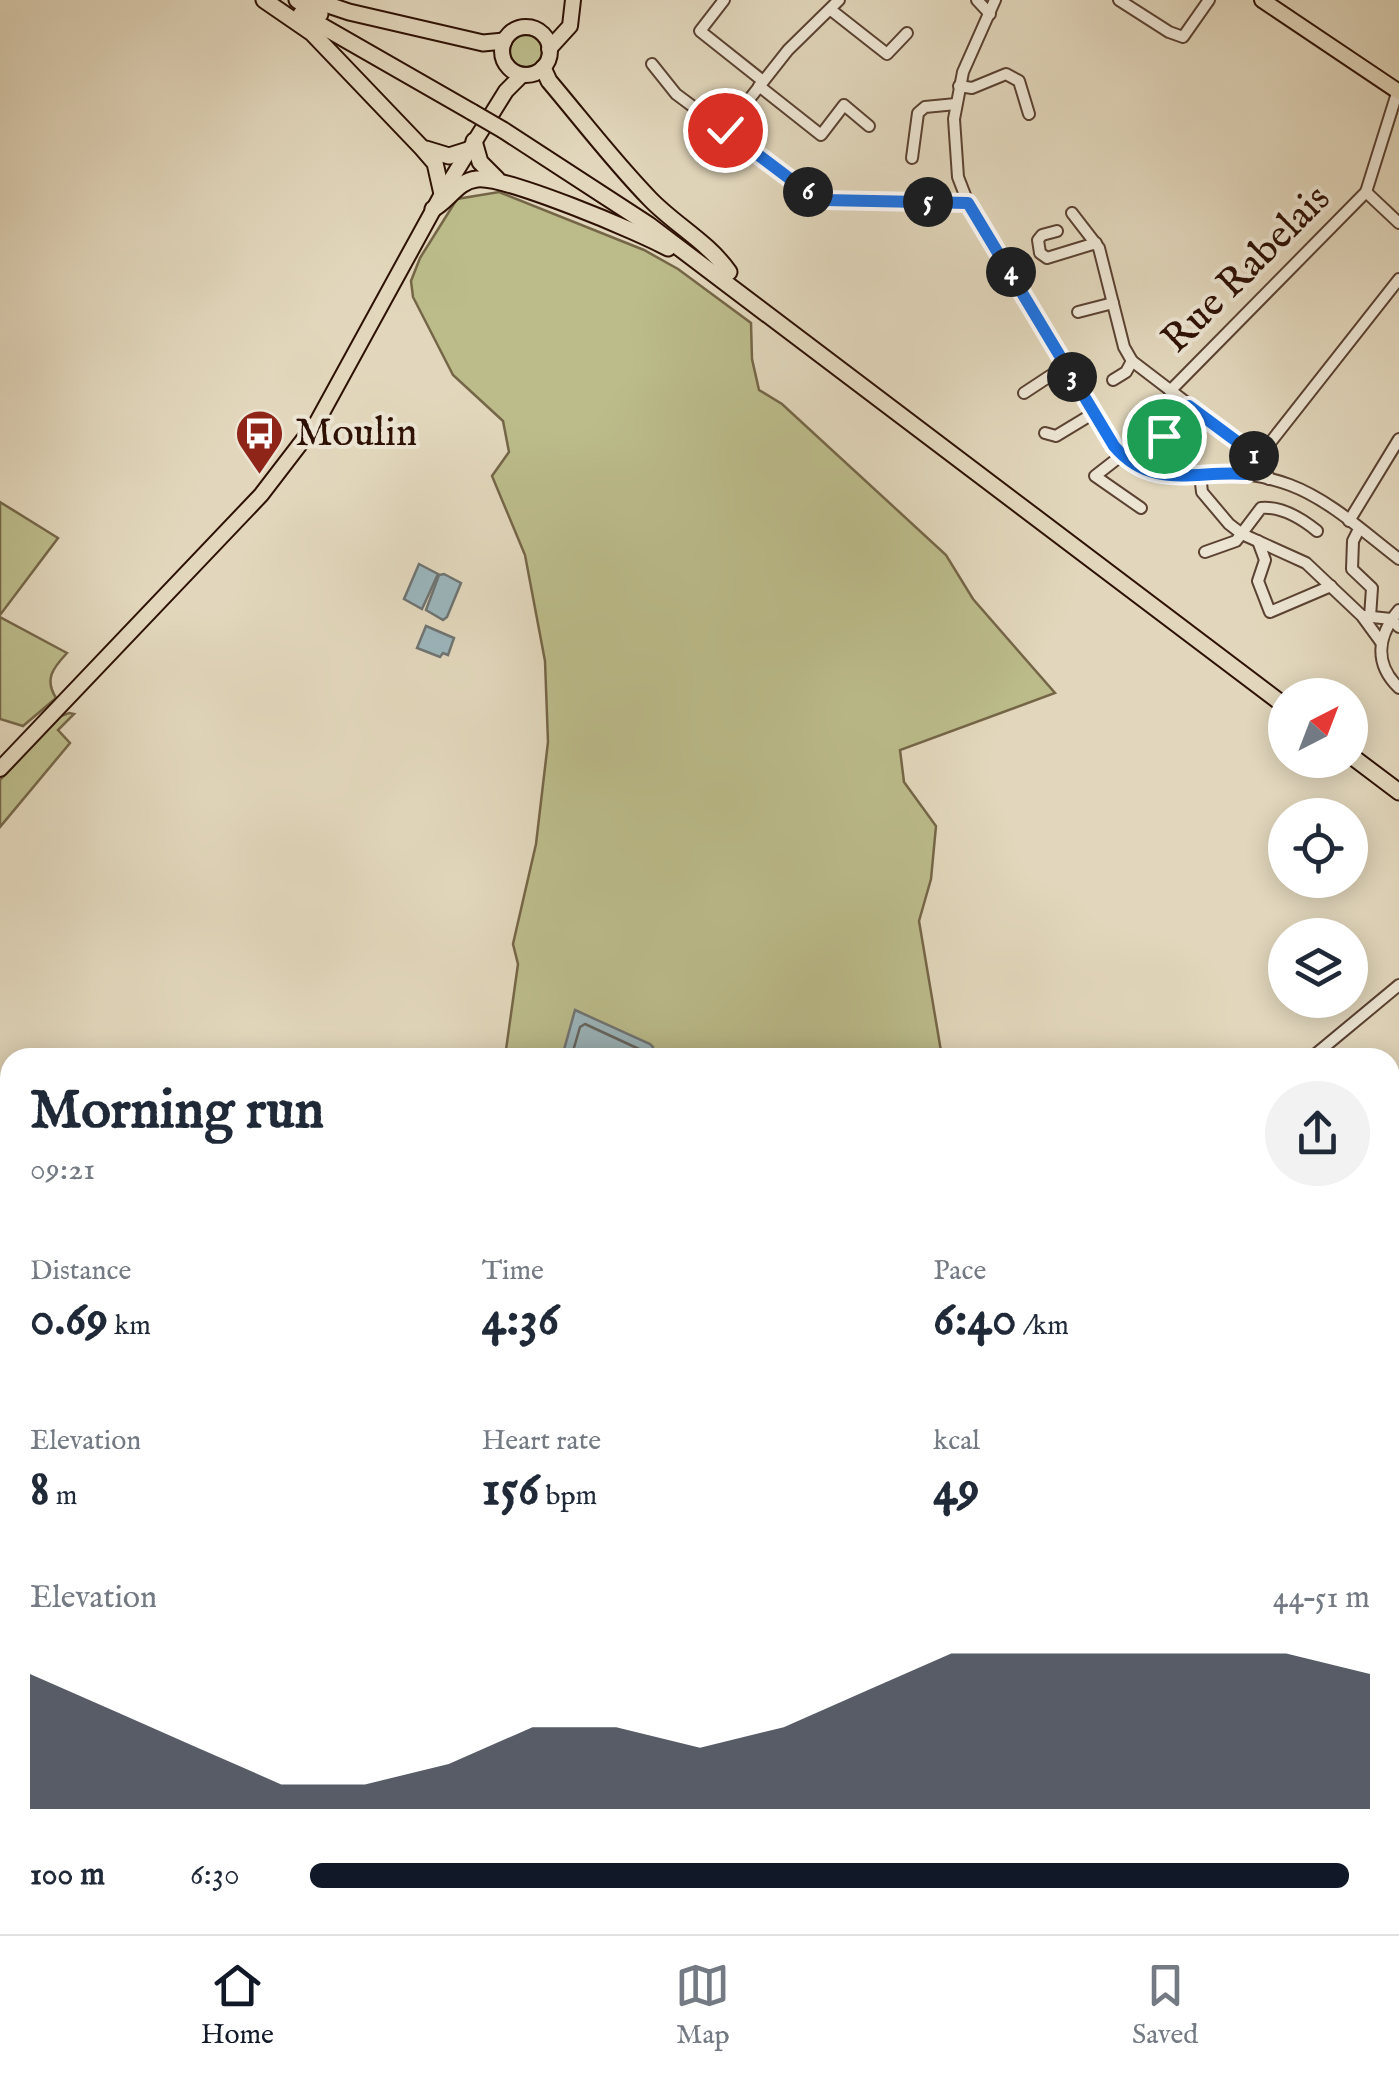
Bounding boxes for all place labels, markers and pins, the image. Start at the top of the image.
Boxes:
pin [683,88,768,173]
pin: 6 [783,167,833,217]
pin: 5 [903,177,953,227]
pin: 4 [986,247,1036,297]
pin: 3 [1047,352,1097,402]
pin [1122,394,1207,479]
bus stop icon: Moulin [234,408,286,476]
place label: Moulin [295,409,417,460]
pin: 1 [1229,431,1279,481]

